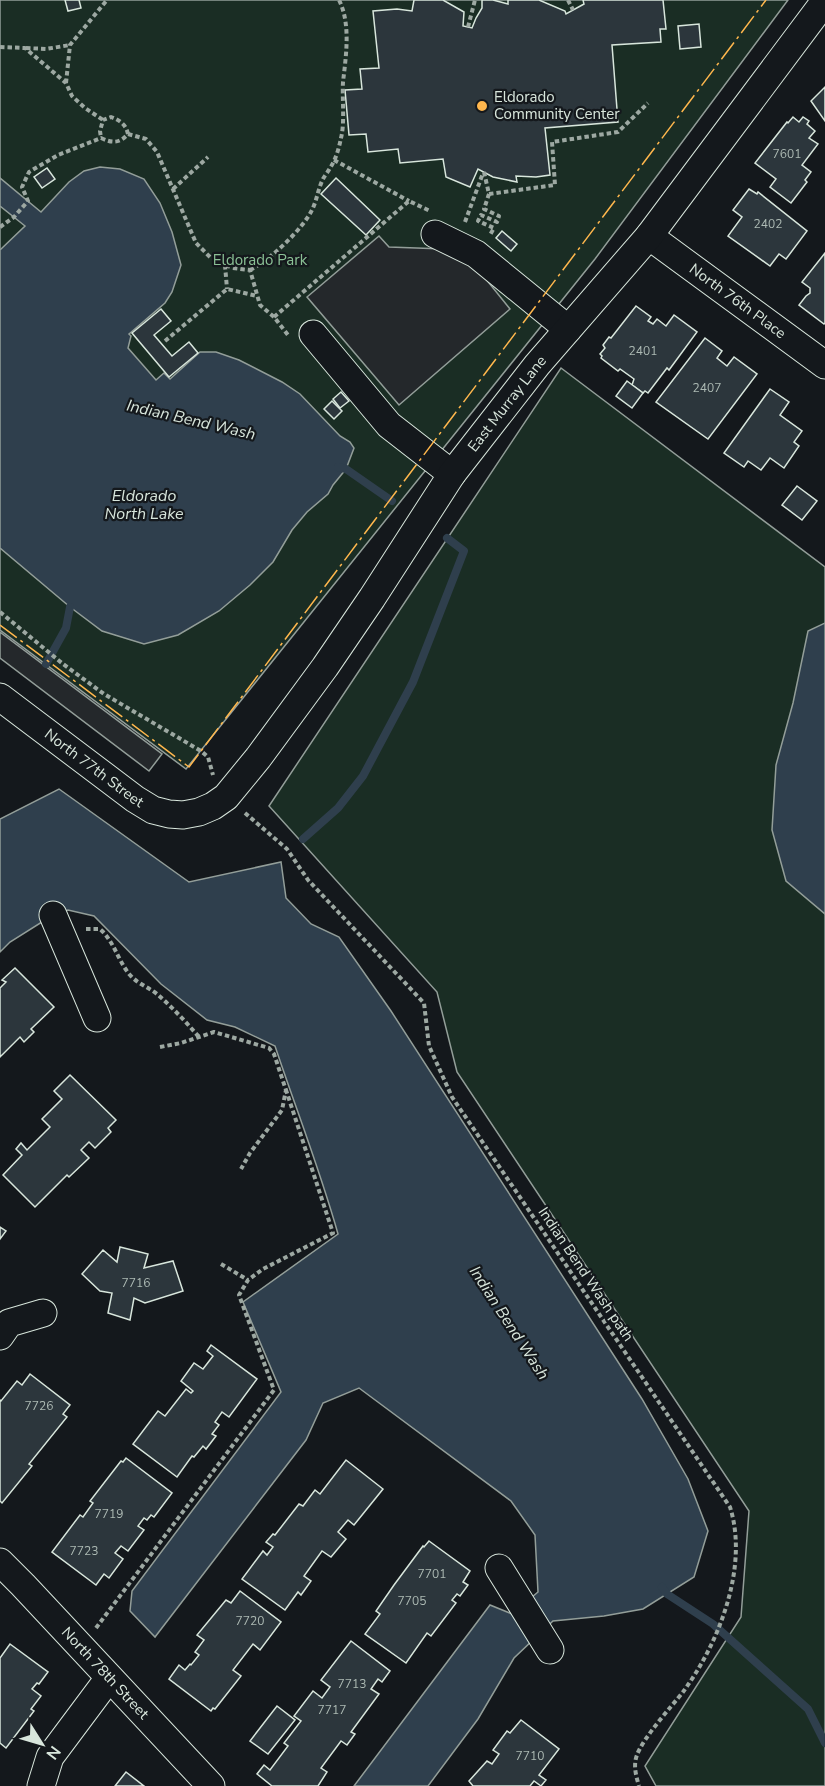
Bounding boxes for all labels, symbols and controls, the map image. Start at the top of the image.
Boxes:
place label: Eldorado Community Center [494,87,620,124]
marker: Eldorado Community Center [475,99,489,113]
house number: 7601 [773,146,801,162]
house number: 2402 [754,216,782,232]
park label: Eldorado Park [213,250,308,270]
street label: North 76th Place [685,259,790,343]
house number: 2401 [629,343,657,359]
street label: East Murray Lane [463,351,551,456]
house number: 2407 [693,380,721,396]
water label: Indian Bend Wash [124,394,258,446]
water label: Eldorado North Lake [104,485,184,525]
street label: North 77th Street [40,724,148,812]
street label: Indian Bend Wash path [534,1203,638,1345]
water label: Indian Bend Wash [464,1262,554,1384]
house number: 7716 [122,1275,150,1291]
house number: 7726 [25,1398,53,1414]
house number: 7719 [95,1506,123,1522]
house number: 7723 [70,1543,98,1559]
house number: 7701 [418,1566,446,1582]
house number: 7705 [398,1593,426,1609]
house number: 7720 [236,1613,264,1629]
street label: North 78th Street [57,1622,154,1724]
house number: 7713 [338,1676,366,1692]
house number: 7717 [318,1702,346,1718]
north arrow [12,1714,72,1774]
text: N [41,1741,66,1764]
house number: 7710 [516,1748,544,1764]

